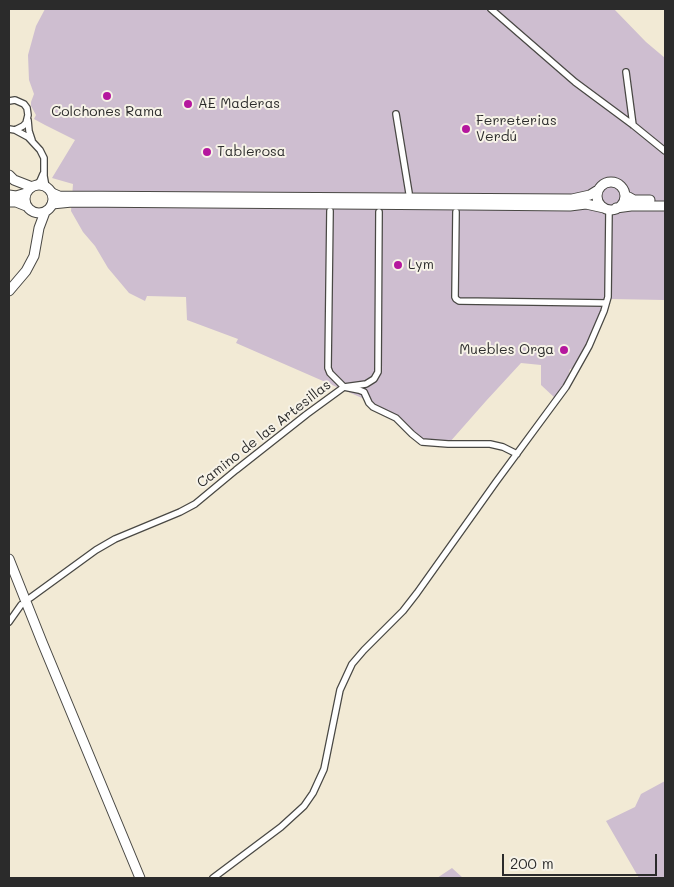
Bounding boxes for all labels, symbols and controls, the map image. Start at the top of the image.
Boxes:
marker: Colchones Rama [101,90,113,102]
place label: AE Maderas [198,96,280,112]
marker: AE Maderas [182,98,194,110]
place label: Colchones Rama [51,104,163,120]
place label: Ferreterias Verdú [476,113,557,146]
marker: Ferreterias Verdú [460,123,472,135]
place label: Tablerosa [217,144,285,160]
marker: Tablerosa [201,146,213,158]
place label: Lym [408,257,434,273]
marker: Lym [392,259,404,271]
place label: Muebles Orga [459,342,554,358]
marker: Muebles Orga [558,344,570,356]
street label: Camino de las Artesillas [194,376,334,492]
scale bar [504,844,659,876]
text: 200 m [510,853,554,873]

